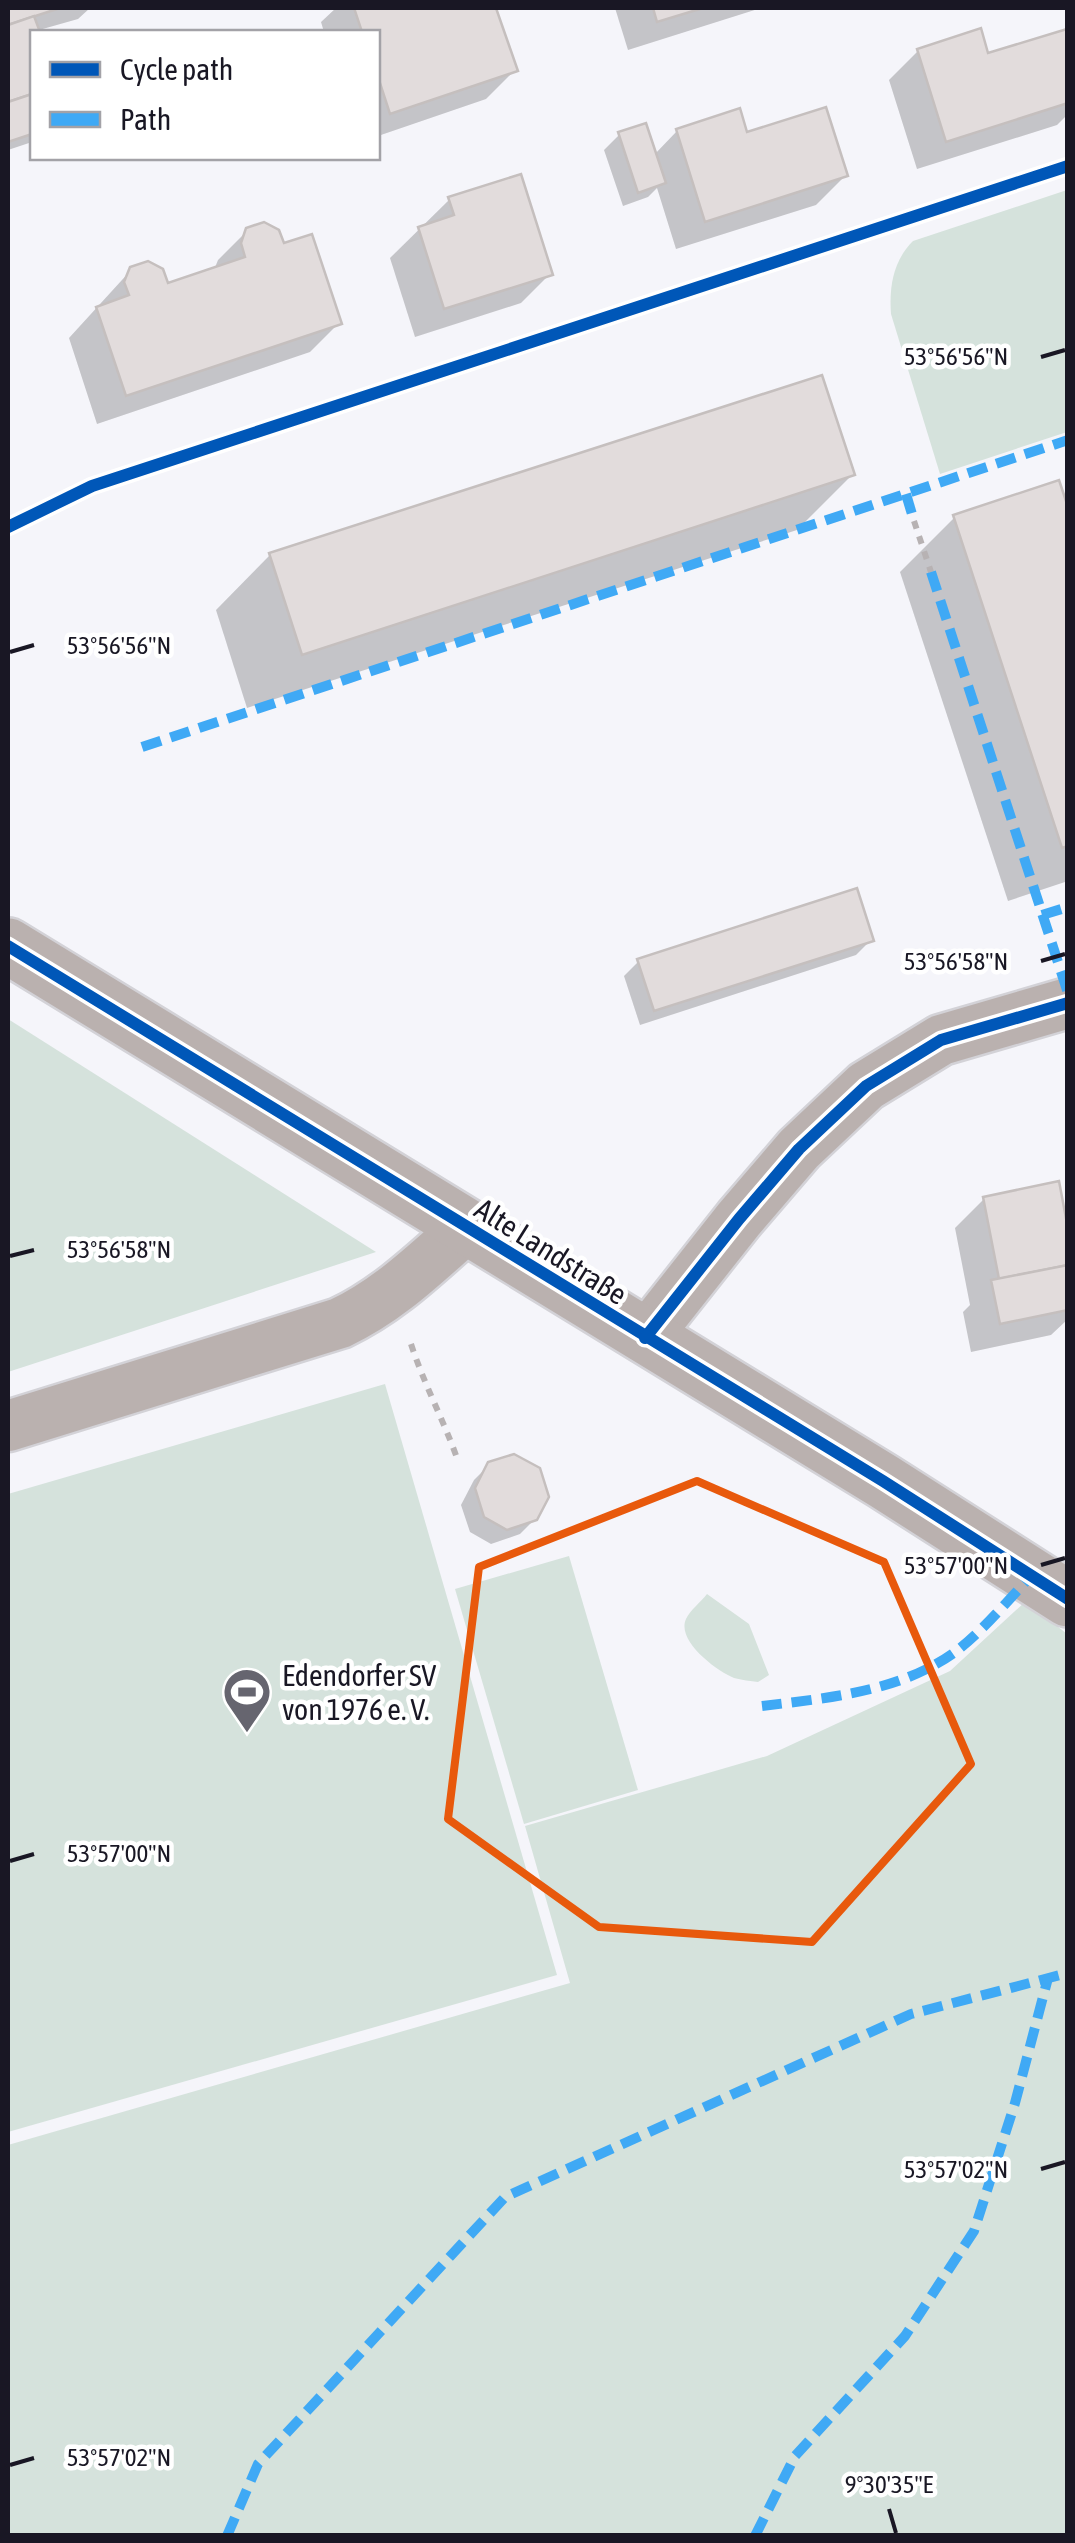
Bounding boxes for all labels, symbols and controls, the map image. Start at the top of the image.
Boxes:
legend [30,30,380,160]
text: Cycle path [120,52,233,86]
text: Path [120,102,171,136]
text: 53°56'56"N [904,342,1008,370]
text: 53°56'56"N [67,631,171,659]
text: 53°56'58"N [904,947,1008,975]
street label: Alte Landstraße [469,1191,633,1311]
text: 53°56'58"N [67,1235,171,1263]
text: 53°57'00"N [904,1551,1008,1579]
place label: Edendorfer SV von 1976 e. V. [282,1658,436,1726]
sports icon: Edendorfer SV von 1976 e. V. [221,1666,273,1734]
text: 53°57'00"N [67,1839,171,1867]
text: 53°57'02"N [904,2155,1008,2183]
text: 53°57'02"N [67,2443,171,2471]
text: 9°30'35"E [845,2470,934,2498]

